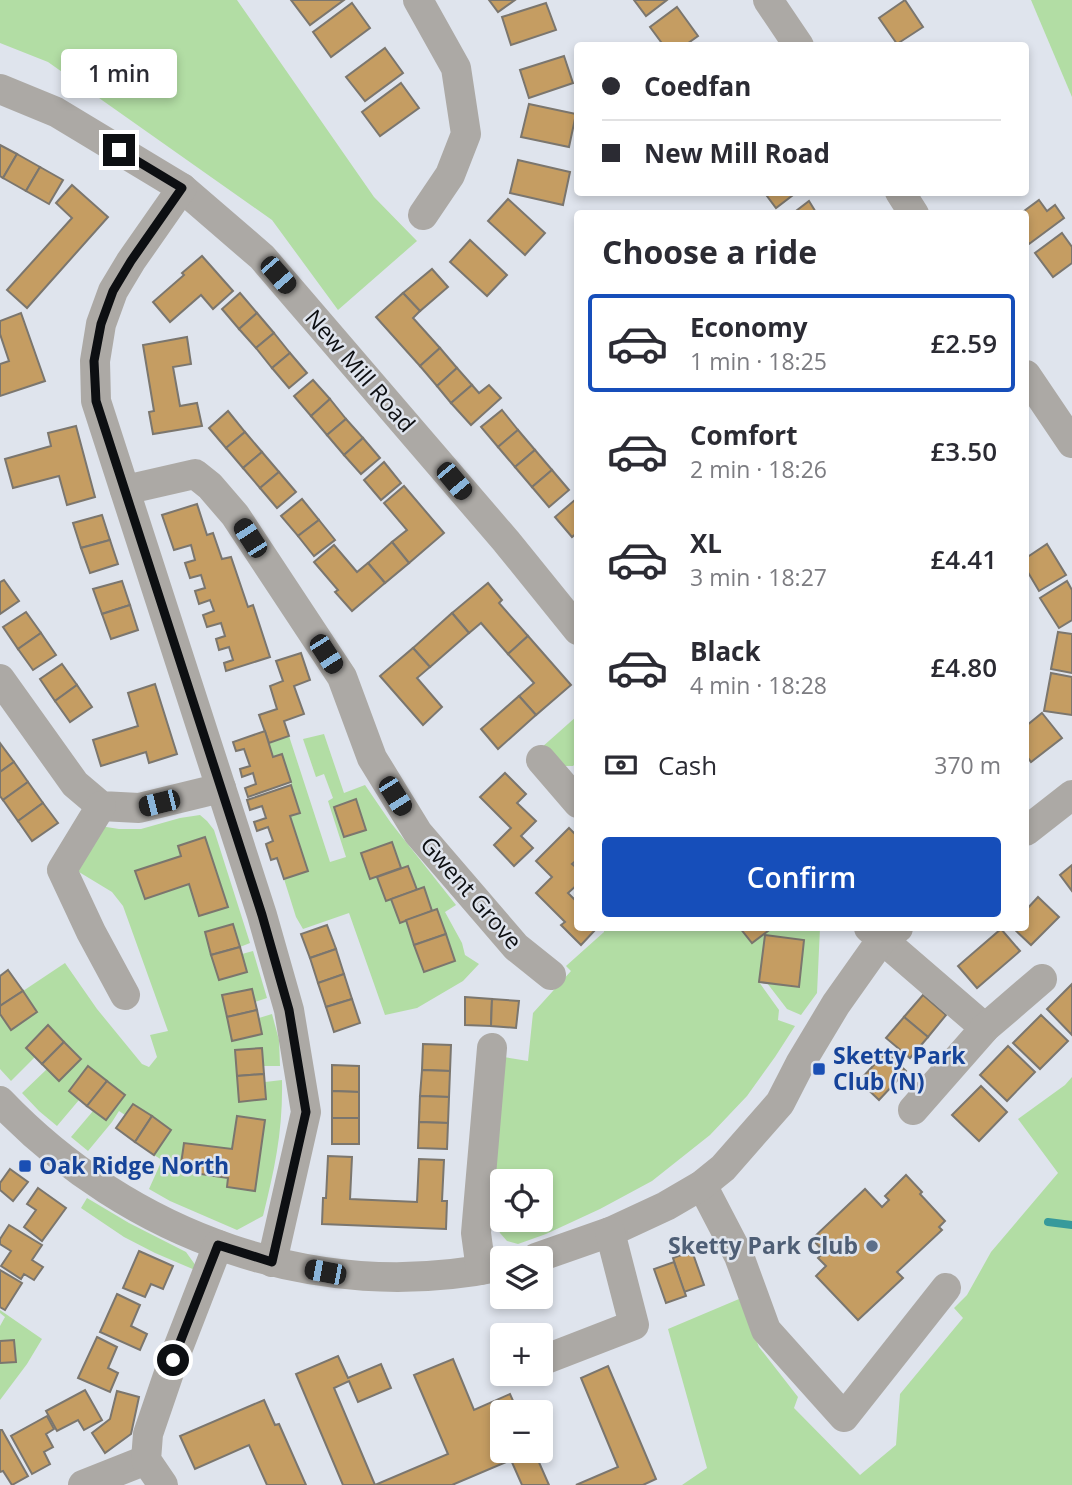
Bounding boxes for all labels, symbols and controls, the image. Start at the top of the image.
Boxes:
callout: 1 min [61,48,177,97]
text: 1 min [88,57,150,89]
text: Coedfan [644,68,751,104]
route end [103,134,135,166]
text: New Mill Road [644,135,830,171]
text: Choose a ride [602,230,817,273]
car [257,252,300,298]
street label: New Mill Road [298,302,423,439]
text: Economy [690,309,808,345]
icon: car [606,312,669,375]
text: £2.59 [930,325,997,361]
text: 1 min · 18:25 [690,345,827,377]
text: Comfort [690,417,797,453]
icon: car [606,420,669,483]
text: £3.50 [930,433,997,469]
text: 2 min · 18:26 [690,453,827,485]
car [433,458,476,504]
car [230,515,271,561]
text: XL [690,525,722,561]
icon: car [606,528,669,591]
text: £4.41 [930,541,997,577]
text: 3 min · 18:27 [690,561,827,593]
car [306,631,347,677]
text: Black [690,633,761,669]
icon: car [606,636,669,699]
text: £4.80 [930,649,997,685]
text: 4 min · 18:28 [690,669,827,701]
icon: cash [602,746,640,784]
text: Cash [658,747,717,783]
text: 370 m [934,749,1001,781]
car [375,773,416,819]
car [137,788,182,818]
street label: Gwent Grove [414,829,530,956]
button: Confirm [602,837,1001,917]
place label: Sketty Park Club (N) [833,1039,966,1097]
marker: Sketty Park Club (N) [811,1061,827,1077]
place label: Oak Ridge North [39,1149,229,1181]
marker: Oak Ridge North [17,1158,33,1174]
map controls [490,1169,553,1463]
button: locate [490,1169,553,1232]
place label: Sketty Park Club [668,1229,858,1261]
marker: Sketty Park Club [864,1238,880,1254]
button: layers [490,1246,553,1309]
car [303,1258,348,1286]
button: + [490,1323,553,1386]
route start [157,1344,189,1376]
button: − [490,1400,553,1463]

